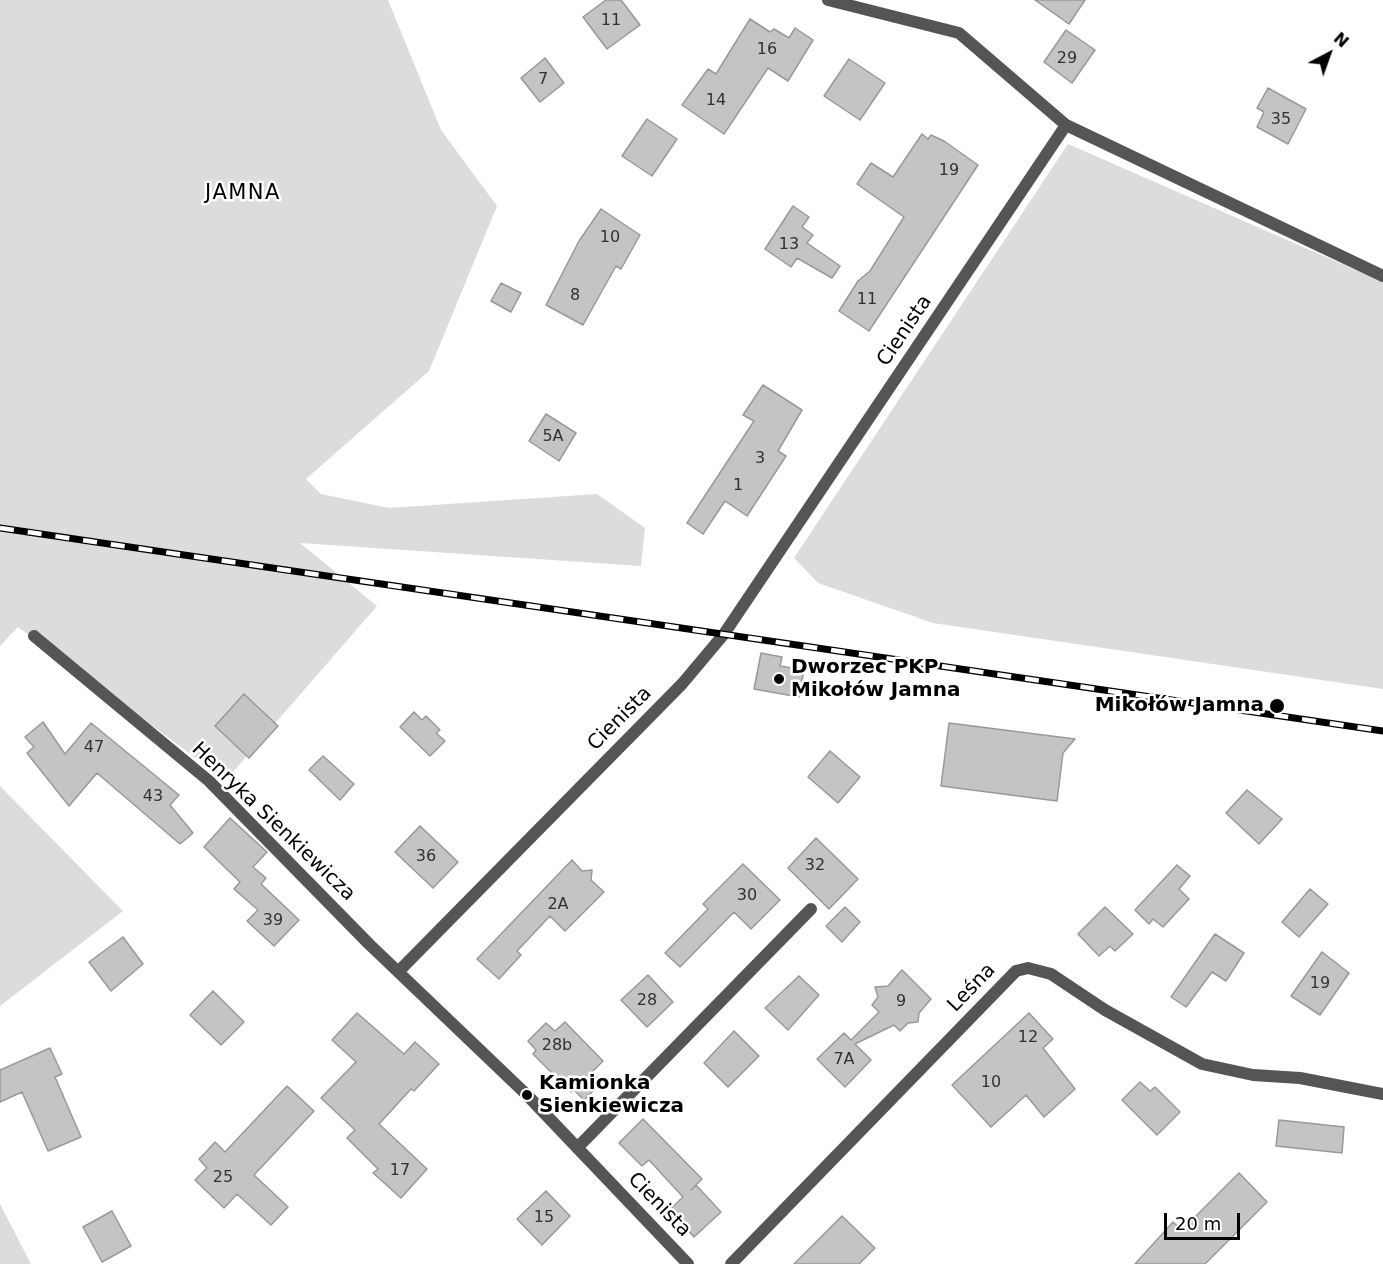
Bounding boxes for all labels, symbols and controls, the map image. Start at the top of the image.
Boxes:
house number: 11 [601,11,621,31]
north arrow [1299,24,1359,84]
text: N [1330,28,1352,52]
house number: 16 [757,40,777,60]
house number: 29 [1057,49,1077,69]
house number: 7 [538,70,548,90]
house number: 14 [706,91,726,111]
house number: 35 [1271,110,1291,130]
house number: 19 [939,161,959,181]
district label: JAMNA [205,181,281,207]
house number: 10 [600,228,620,248]
house number: 13 [779,235,799,255]
house number: 8 [570,286,580,306]
house number: 11 [857,290,877,310]
street label: Cienista [873,291,937,371]
house number: 5A [542,427,564,447]
house number: 3 [755,449,765,469]
house number: 1 [733,476,743,496]
place label: Dworzec PKP Mikołów Jamna [791,656,960,703]
marker: Dworzec PKP Mikołów Jamna [772,672,786,686]
street label: Cienista [583,682,657,756]
place label: Mikołów Jamna [1095,694,1264,718]
marker: Mikołów Jamna [1268,697,1286,715]
house number: 47 [84,738,104,758]
street label: Henryka Sienkiewicza [186,738,360,906]
house number: 43 [143,787,163,807]
house number: 36 [416,847,436,867]
house number: 32 [805,856,825,876]
house number: 30 [737,886,757,906]
house number: 2A [547,895,569,915]
house number: 39 [263,911,283,931]
street label: Leśna [943,959,1001,1017]
house number: 19 [1310,974,1330,994]
house number: 28 [637,991,657,1011]
house number: 9 [896,992,906,1012]
house number: 12 [1018,1028,1038,1048]
house number: 28b [542,1036,572,1056]
house number: 7A [833,1050,855,1070]
place label: Kamionka Sienkiewicza [539,1072,684,1119]
house number: 10 [981,1073,1001,1093]
marker: Kamionka Sienkiewicza [520,1088,534,1102]
house number: 17 [390,1161,410,1181]
house number: 25 [213,1168,233,1188]
street label: Cienista [622,1168,696,1242]
scale bar [1167,1201,1244,1239]
house number: 15 [534,1208,554,1228]
text: 20 m [1175,1213,1221,1234]

